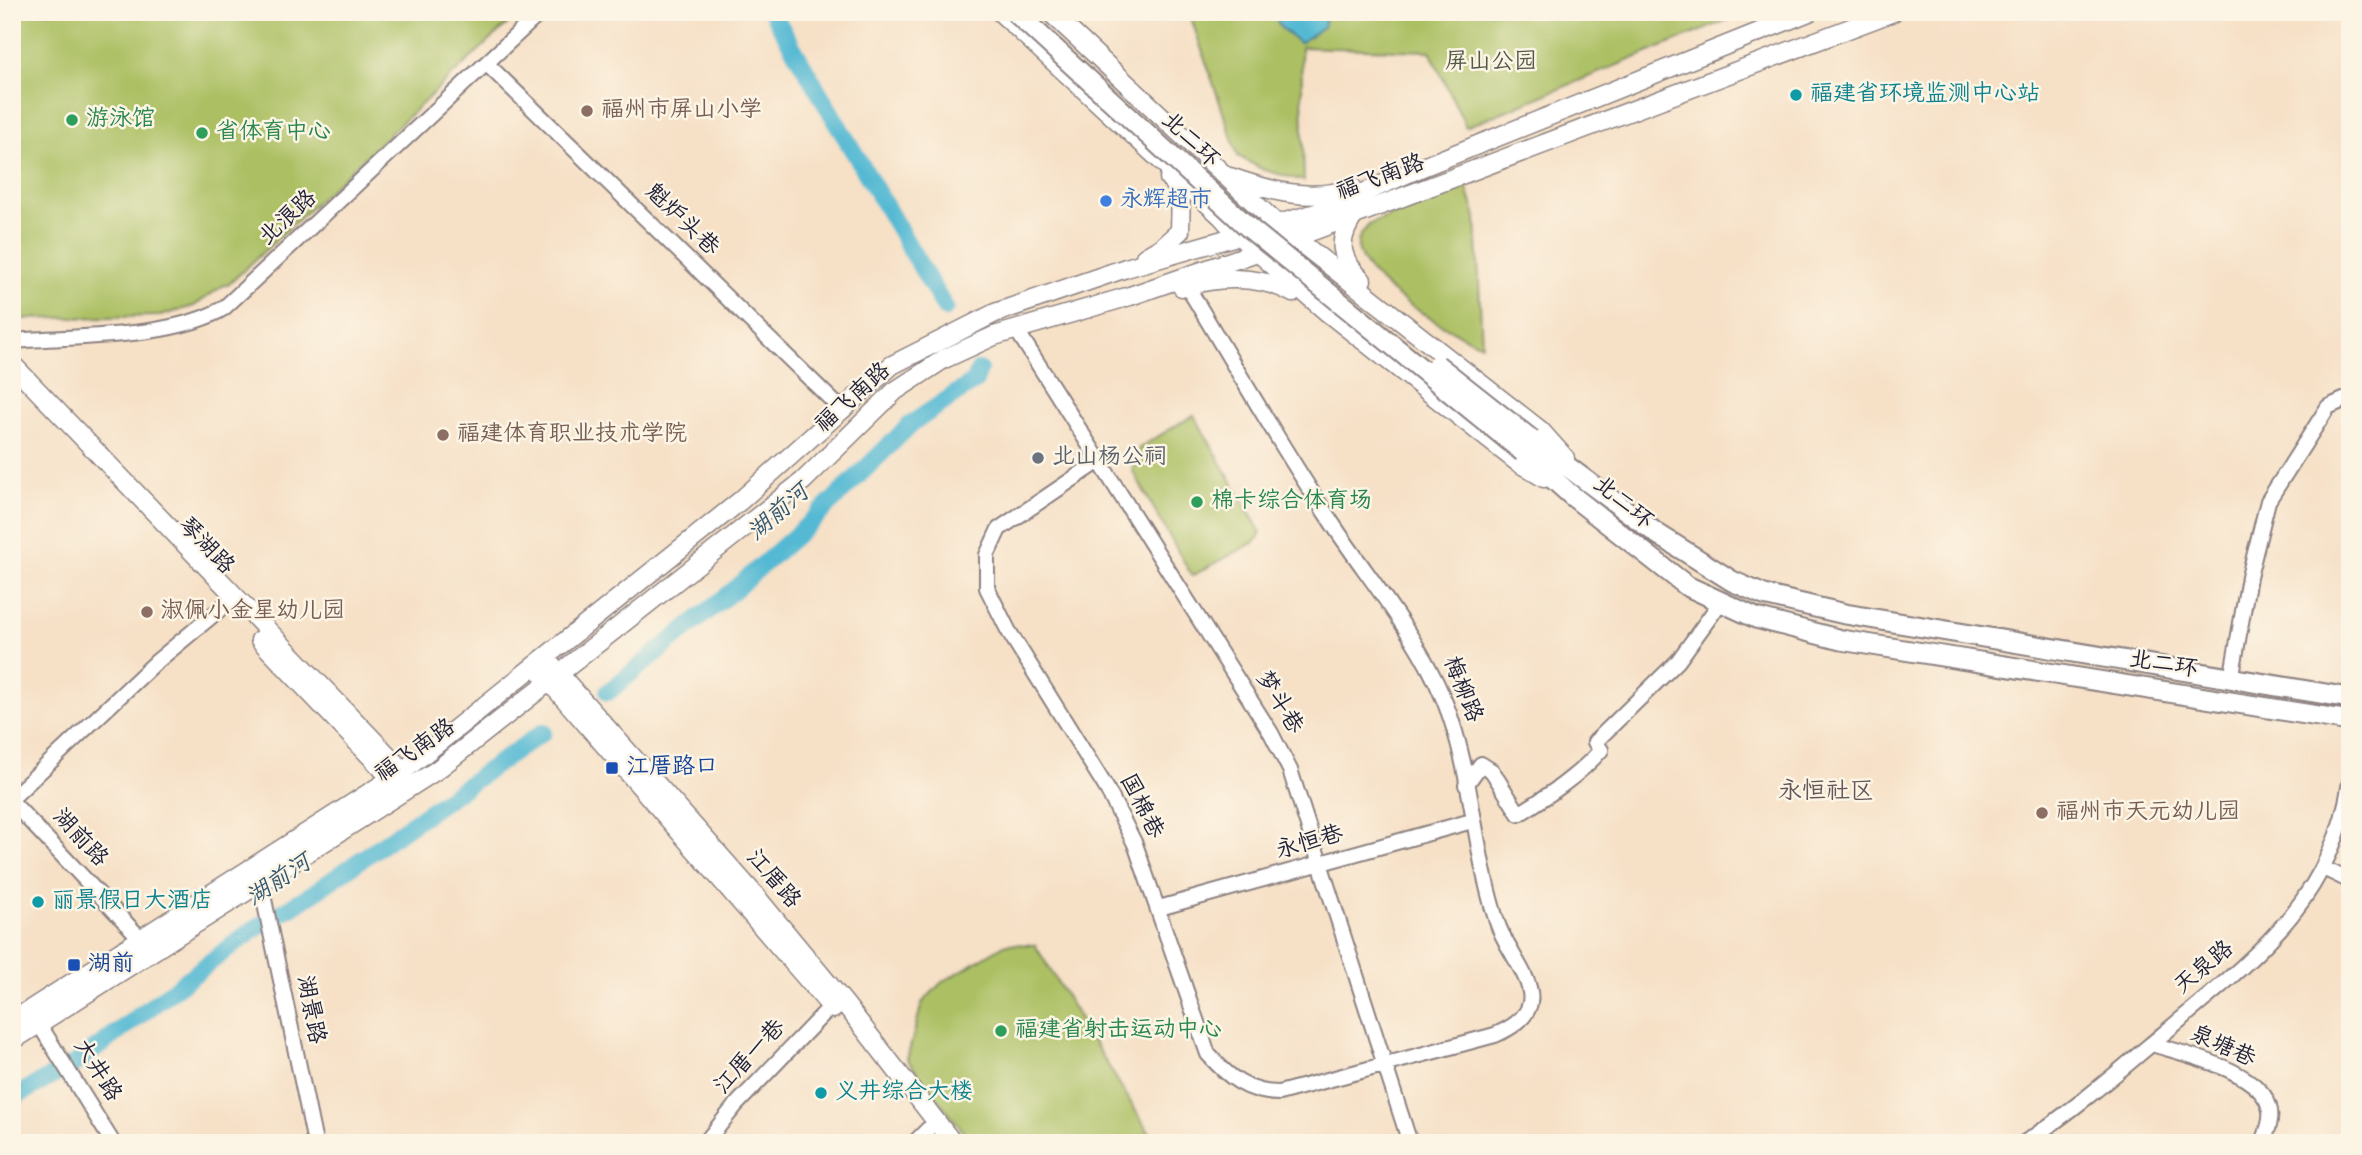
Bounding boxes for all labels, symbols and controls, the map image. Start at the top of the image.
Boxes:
park label: 屏山公园 [1445,50,1537,77]
place label: 福建省环境监测中心站 [1810,81,2040,109]
marker: 福建省环境监测中心站 [1788,87,1804,103]
place label: 福州市屏山小学 [601,97,762,125]
marker: 福州市屏山小学 [579,103,595,119]
place label: 游泳馆 [86,106,155,134]
street label: 北二环 [1155,108,1223,174]
marker: 游泳馆 [64,112,80,128]
place label: 省体育中心 [216,119,331,147]
marker: 省体育中心 [194,125,210,141]
street label: 福飞南路 [1333,150,1429,207]
street label: 魁炉头巷 [639,179,725,263]
street label: 北浪路 [254,185,323,252]
place label: 永辉超市 [1120,187,1212,215]
marker: 永辉超市 [1098,193,1114,209]
street label: 福飞南路 [810,357,897,440]
place label: 福建体育职业技术学院 [457,420,687,449]
marker: 福建体育职业技术学院 [435,427,451,443]
place label: 北山杨公祠 [1052,444,1167,472]
marker: 北山杨公祠 [1030,450,1046,466]
street label: 北二环 [1587,472,1657,536]
water label: 湖前河 [743,476,820,549]
place label: 棉卡综合体育场 [1211,488,1372,516]
marker: 棉卡综合体育场 [1189,494,1205,510]
street label: 琴湖路 [171,512,239,581]
place label: 淑佩小金星幼儿园 [161,598,345,626]
marker: 淑佩小金星幼儿园 [139,604,155,620]
street label: 北二环 [2127,647,2199,685]
street label: 梅柳路 [1436,653,1487,727]
street label: 梦斗巷 [1249,665,1310,740]
street label: 福飞南路 [370,714,461,789]
place label: 江厝路口 [626,754,718,782]
marker: 江厝路口 [604,760,620,776]
street label: 国棉巷 [1112,770,1169,845]
district label: 永恒社区 [1778,778,1874,808]
place label: 福州市天元幼儿园 [2056,799,2240,827]
street label: 湖前路 [46,804,113,873]
marker: 福州市天元幼儿园 [2034,805,2050,821]
street label: 永恒巷 [1273,820,1348,866]
street label: 江厝路 [739,844,806,915]
water label: 湖前河 [241,847,321,914]
place label: 丽景假日大酒店 [52,888,213,916]
marker: 丽景假日大酒店 [30,894,46,910]
street label: 天泉路 [2169,935,2240,1002]
place label: 湖前 [88,951,134,979]
marker: 湖前 [66,957,82,973]
street label: 湖景路 [289,973,330,1046]
street label: 江厝一巷 [709,1014,793,1101]
place label: 福建省射击运动中心 [1015,1017,1222,1045]
street label: 泉塘巷 [2185,1020,2261,1075]
marker: 福建省射击运动中心 [993,1023,1009,1039]
street label: 大井路 [66,1034,127,1107]
place label: 义井综合大楼 [835,1079,973,1107]
marker: 义井综合大楼 [813,1085,829,1101]

